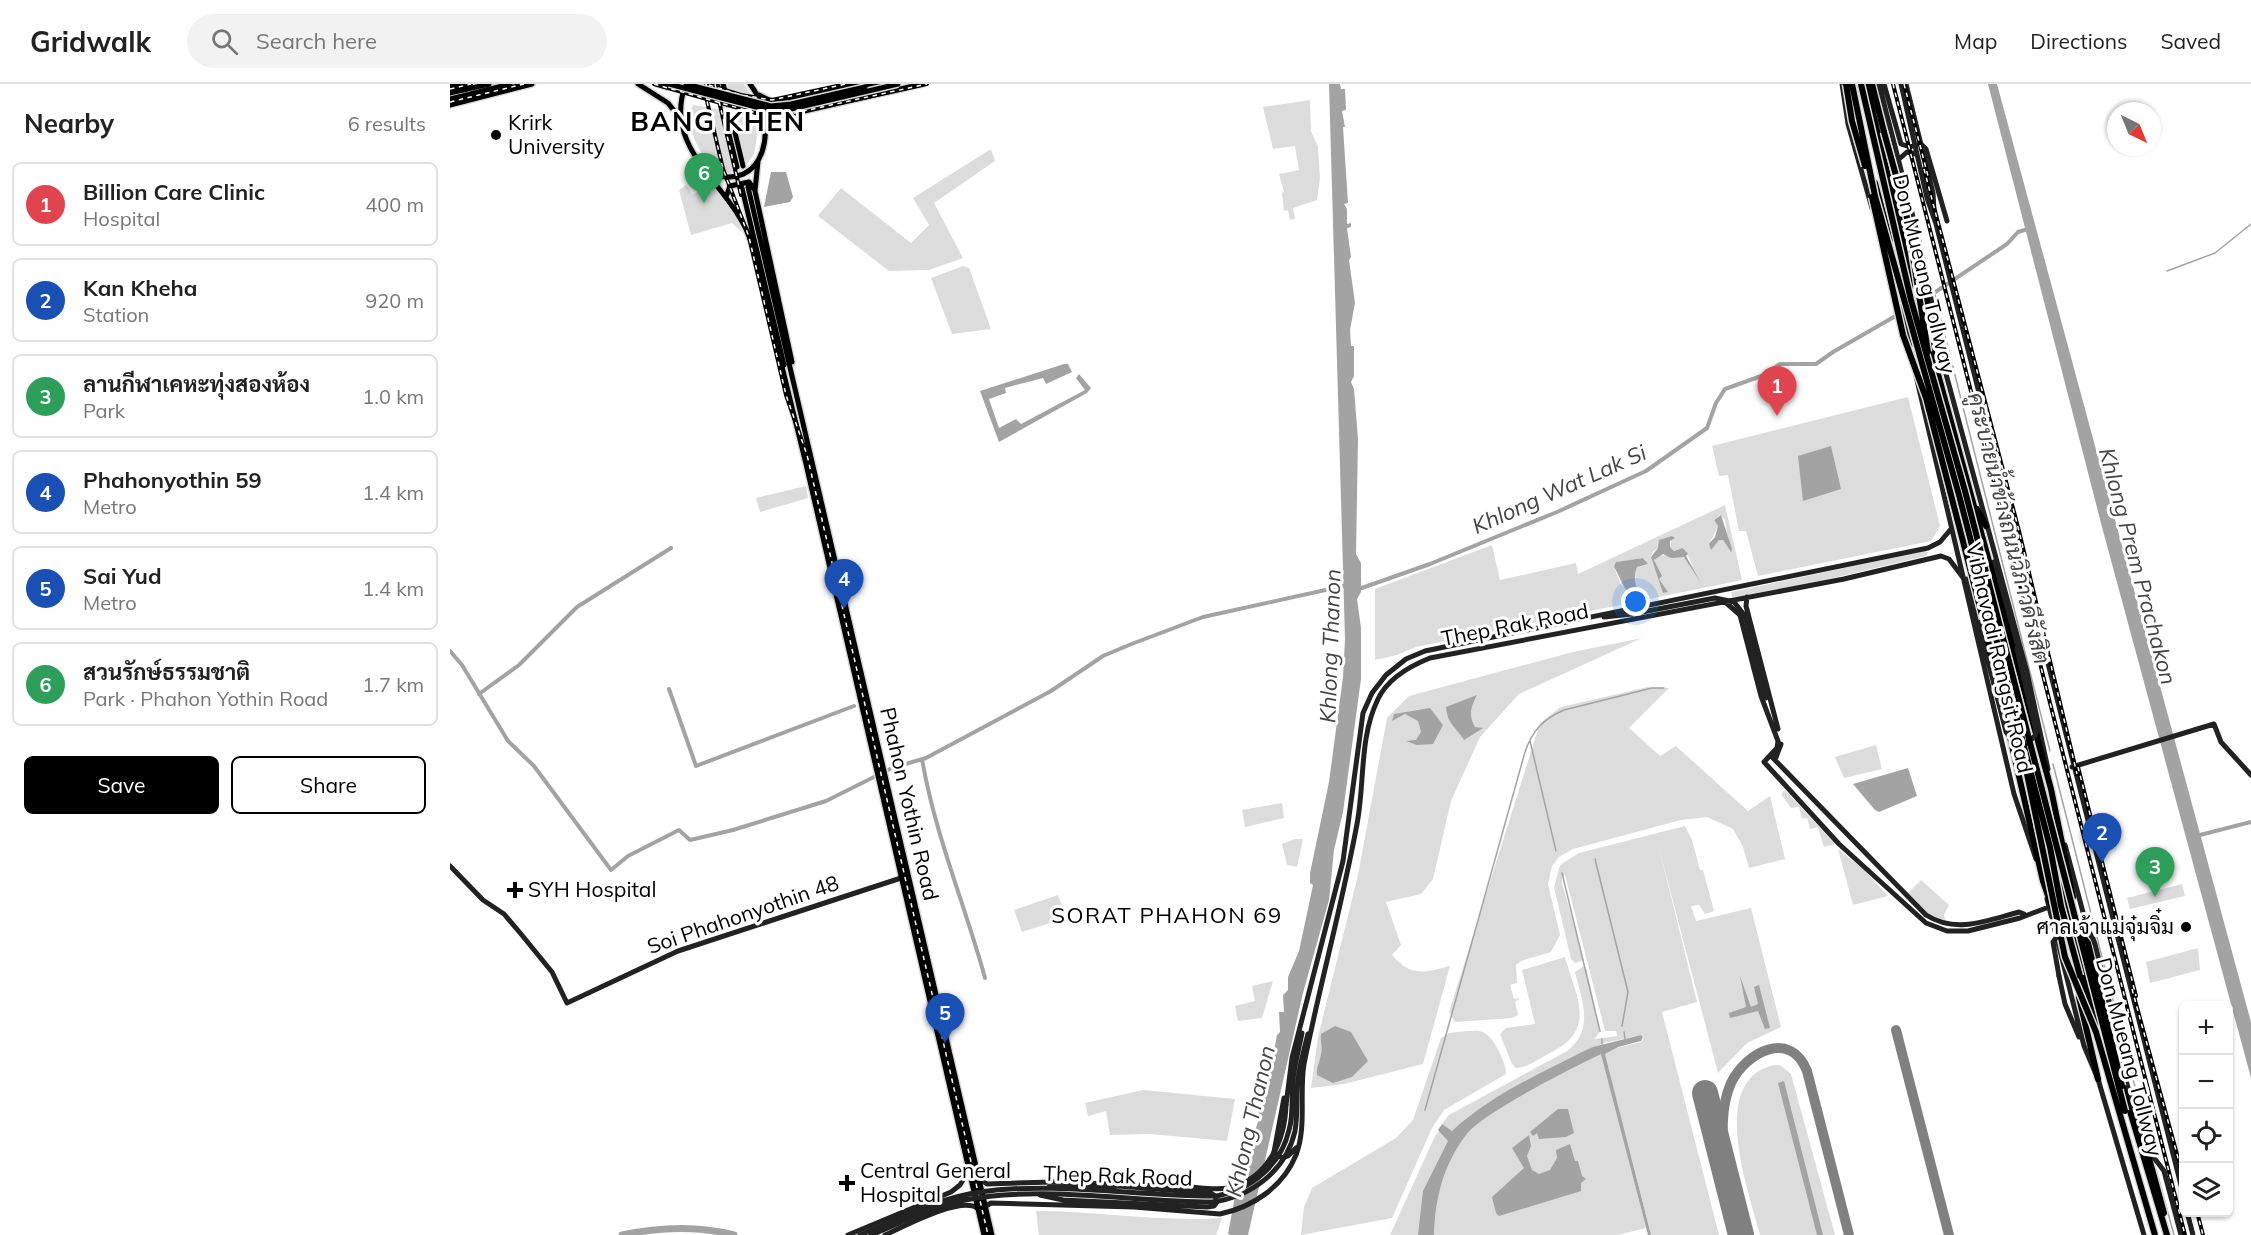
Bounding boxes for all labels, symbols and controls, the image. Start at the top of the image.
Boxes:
search box [187,14,607,68]
text: Gridwalk [30,24,151,59]
icon: search [208,25,241,58]
text: Search here [256,27,377,55]
text: Map [1954,28,1997,54]
text: Directions [2030,28,2127,54]
text: Saved [2160,28,2221,54]
north arrow [2107,102,2161,156]
district label: BANG KHEN [630,104,806,138]
text: Nearby [24,107,114,140]
place label: Krirk University [508,109,605,159]
text: 6 results [348,111,426,136]
marker: Krirk University [489,128,503,142]
pin: 6 [684,154,724,203]
street label: Don Mueang Tollway [1888,171,1962,376]
text: Billion Care Clinic [83,178,265,206]
text: 1 [40,192,52,217]
text: 400 m [365,192,424,217]
text: Hospital [83,206,160,231]
text: Kan Kheha [83,274,197,302]
text: 2 [40,288,52,313]
text: 920 m [365,288,424,313]
text: Station [83,302,149,327]
pin: 1 [1758,366,1796,416]
text: ลานกีฬาเคหะทุ่งสองห้อง [83,370,310,398]
text: 3 [40,384,52,409]
text: 1.0 km [362,384,424,409]
water label: คูระบายน้ำข้างถนนวิภาวดีรังสิต [1960,388,2061,667]
text: Park [83,398,125,423]
water label: Khlong Wat Lak Si [1468,438,1651,540]
water label: Khlong Prem Prachakon [2093,444,2183,688]
text: Phahonyothin 59 [83,466,262,494]
text: 4 [40,480,52,505]
text: 1.4 km [362,480,424,505]
text: Metro [83,494,137,519]
street label: Vibhavadi Rangsit Road [1961,540,2039,775]
pin: 4 [824,560,864,609]
text: Sai Yud [83,562,162,590]
water label: Khlong Thanon [1313,568,1347,724]
text: 5 [40,576,52,601]
text: 1.4 km [362,576,424,601]
your location [1621,587,1650,616]
text: Metro [83,590,137,615]
street label: Thep Rak Road [1439,597,1591,651]
text: สวนรักษ์ธรรมชาติ [83,658,250,686]
text: 6 [40,672,52,697]
text: 1.7 km [362,672,424,697]
text: Park · Phahon Yothin Road [83,686,328,711]
street label: Phahon Yothin Road [875,705,945,903]
button: Save [24,756,219,814]
button: Share [231,756,426,814]
pin: 2 [2082,814,2122,863]
pin: 3 [2136,848,2174,897]
street label: Soi Phahonyothin 48 [643,869,842,959]
place label: SYH Hospital [528,876,656,902]
marker: SYH Hospital [506,881,524,899]
district label: SORAT PHAHON 69 [1051,901,1283,929]
place label: ศาลเจ้าแม่จุ๋มจิ๋ม [2036,908,2174,941]
marker: ศาลเจ้าแม่จุ๋มจิ๋ม [2179,920,2193,934]
street label: Don Mueang Tollway [2091,954,2169,1159]
pin: 5 [926,994,964,1043]
map controls [2179,1001,2233,1217]
button: + [2179,1001,2233,1055]
water label: Khlong Thanon [1219,1043,1281,1199]
button: − [2179,1055,2233,1109]
button: locate [2179,1109,2233,1163]
place label: Central General Hospital [860,1157,1011,1207]
street label: Thep Rak Road [1043,1159,1193,1191]
button: layers [2179,1163,2233,1217]
marker: Central General Hospital [838,1174,856,1192]

